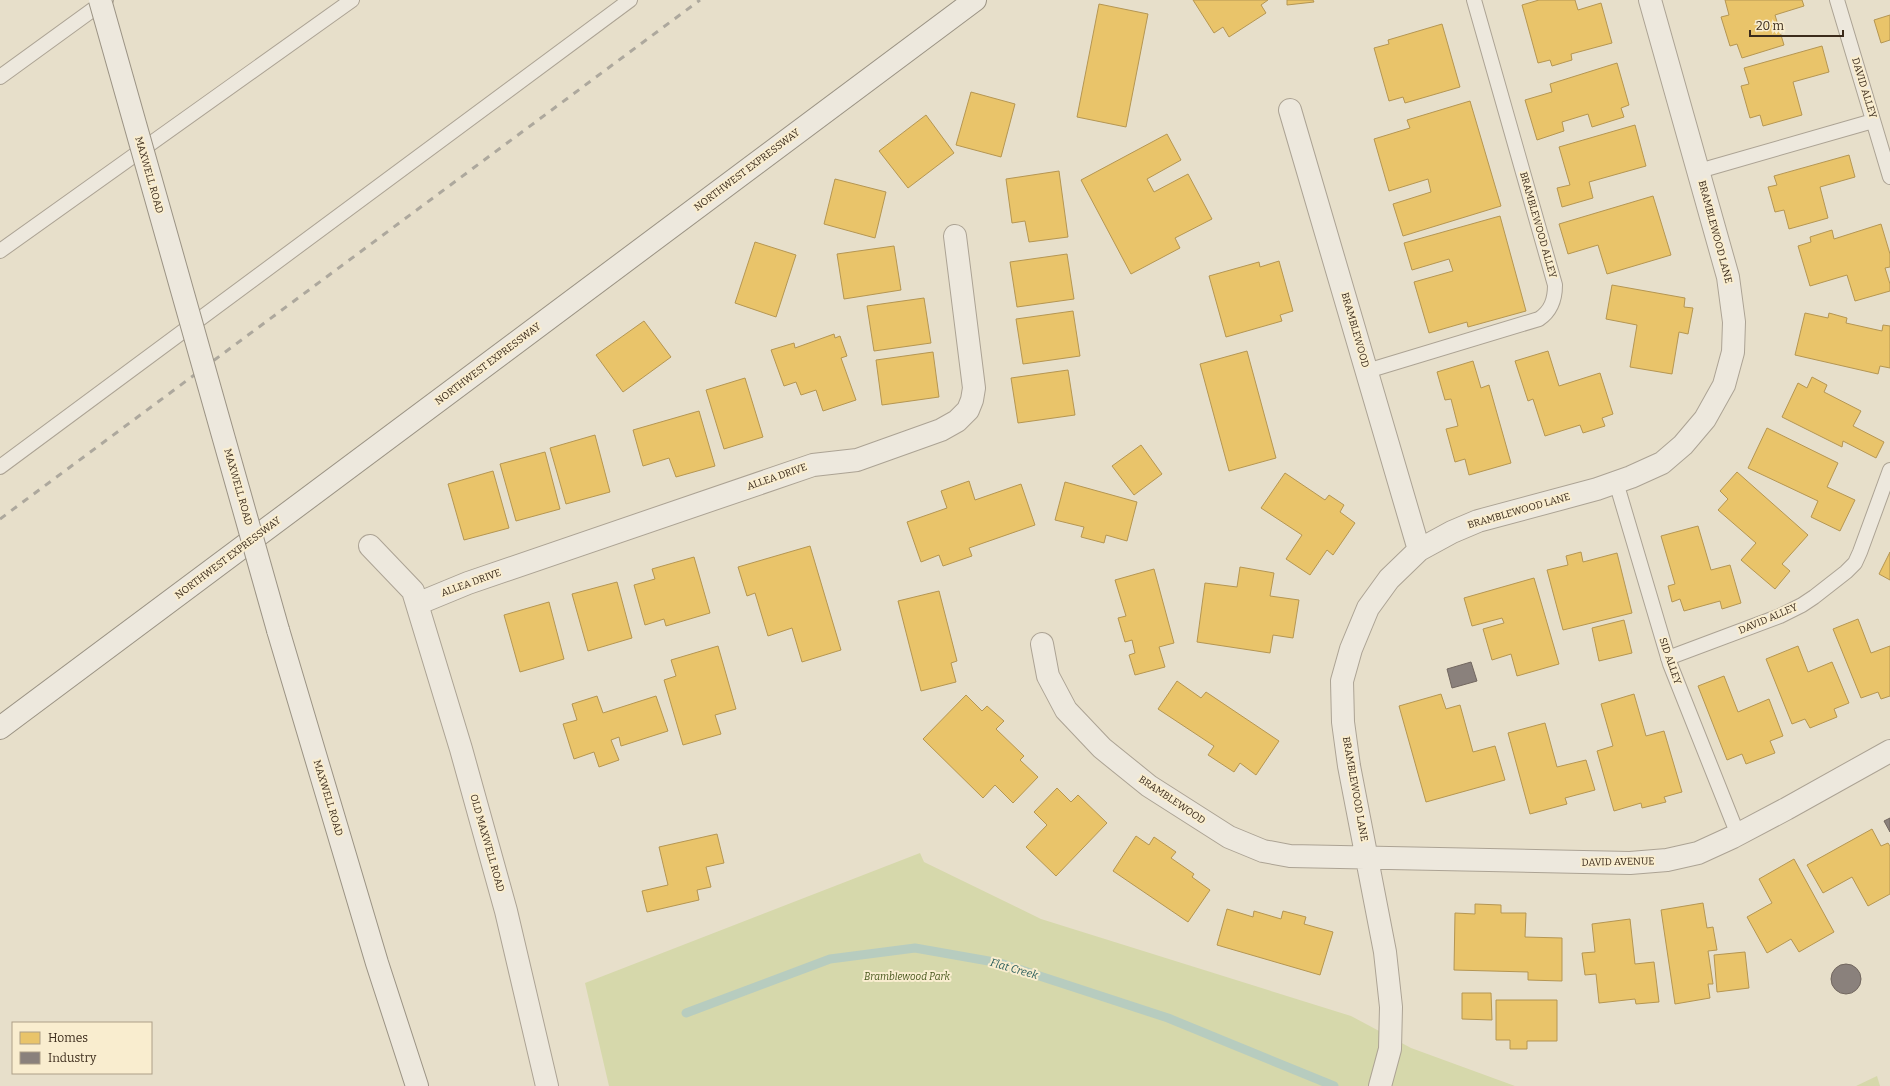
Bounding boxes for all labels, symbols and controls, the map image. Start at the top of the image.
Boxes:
scale bar [1750,12,1843,38]
text: 20 m [1756,19,1785,33]
street label: DAVID ALLEY [1849,56,1879,120]
street label: NORTHWEST EXPRESSWAY [692,126,803,214]
street label: MAXWELL ROAD [132,135,166,215]
street label: BRAMBLEWOOD ALLEY [1517,170,1559,280]
street label: BRAMBLEWOOD LANE [1695,179,1735,285]
street label: BRAMBLEWOOD [1339,291,1371,369]
street label: NORTHWEST EXPRESSWAY [433,320,544,408]
street label: MAXWELL ROAD [221,447,255,527]
street label: ALLEA DRIVE [745,461,809,493]
street label: BRAMBLEWOOD LANE [1466,491,1572,531]
street label: NORTHWEST EXPRESSWAY [173,514,284,602]
street label: ALLEA DRIVE [439,567,503,599]
street label: DAVID ALLEY [1737,601,1800,637]
street label: SID ALLEY [1656,636,1684,687]
street label: BRAMBLEWOOD LANE [1340,736,1370,842]
street label: MAXWELL ROAD [311,758,345,838]
street label: BRAMBLEWOOD [1136,773,1208,827]
street label: OLD MAXWELL ROAD [467,793,507,893]
street label: DAVID AVENUE [1581,855,1655,869]
water label: Flat Creek [989,956,1040,982]
park label: Bramblewood Park [864,971,950,983]
legend [12,1022,152,1074]
text: Homes [48,1031,88,1045]
text: Industry [48,1051,97,1065]

